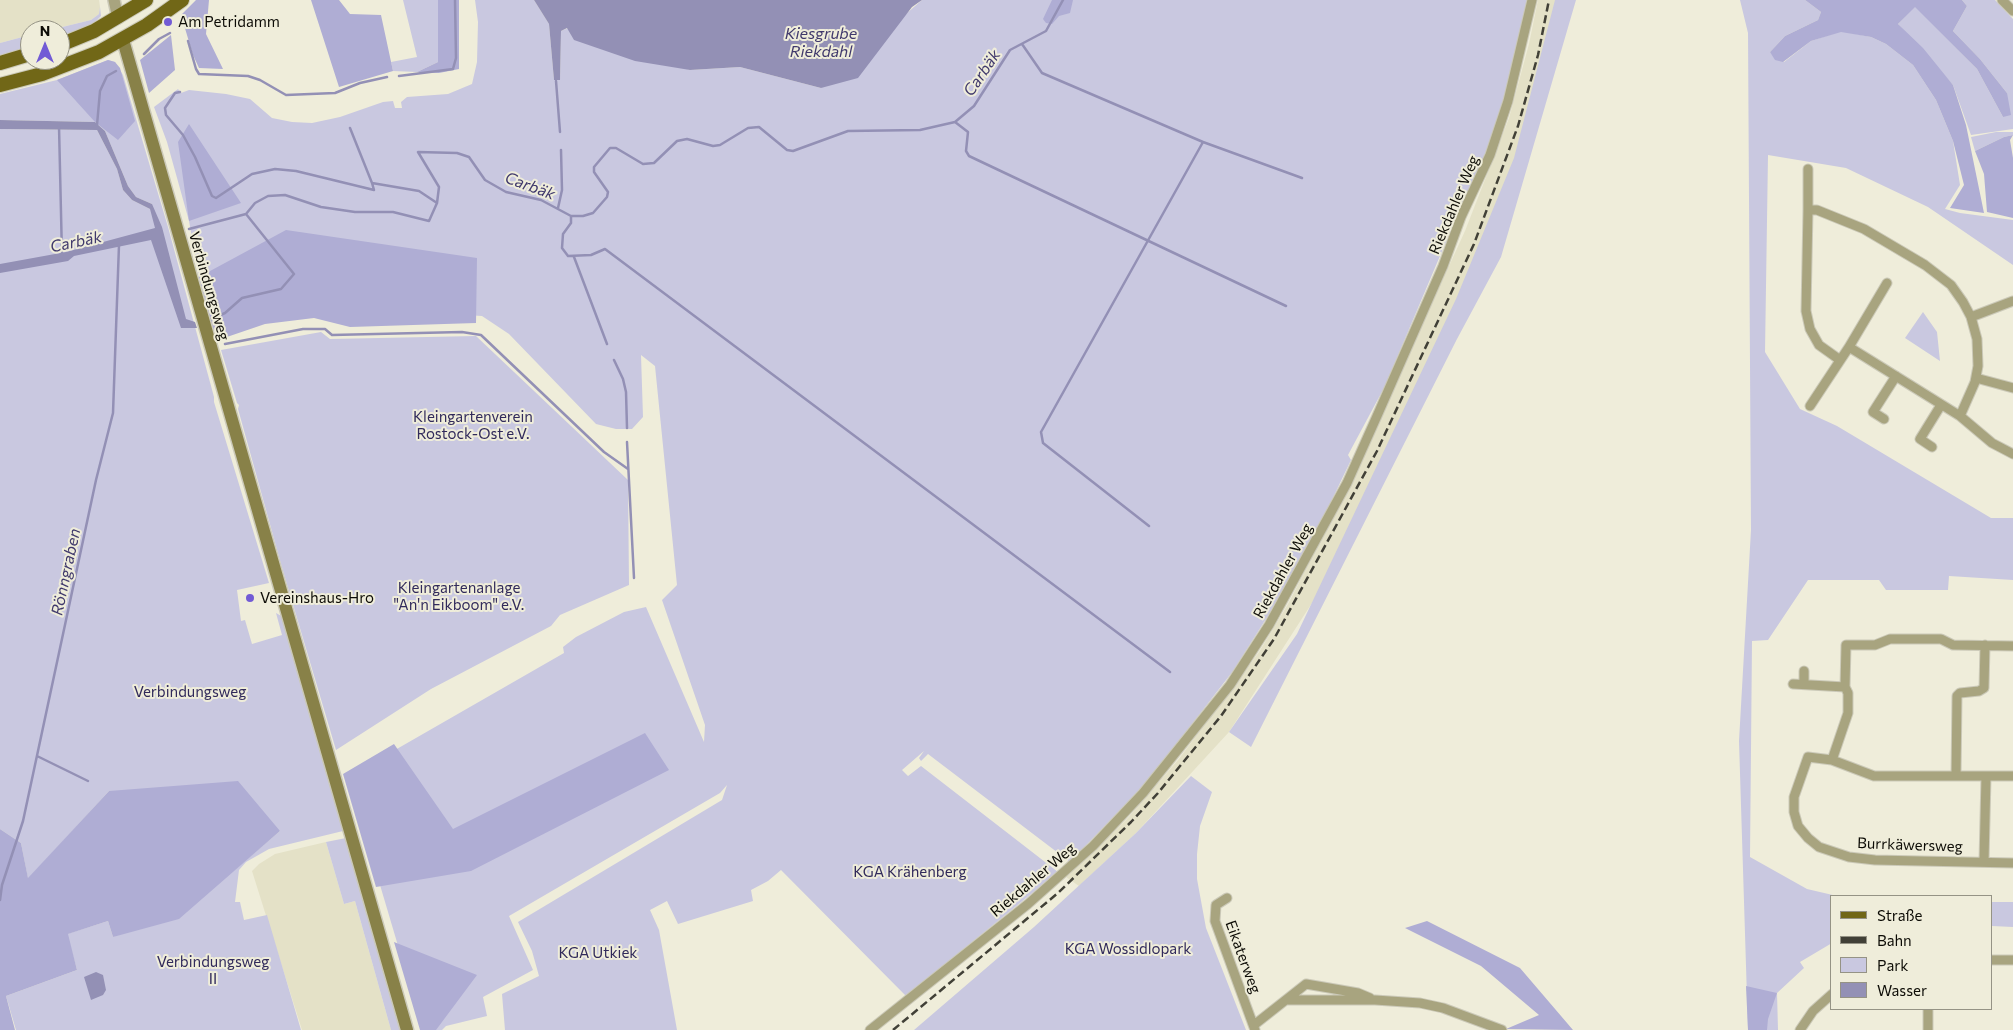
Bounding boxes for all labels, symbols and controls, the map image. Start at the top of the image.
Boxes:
place label: Am Petridamm [178,13,280,31]
marker: Am Petridamm [162,16,174,28]
north arrow [20,20,70,70]
text: N [40,22,50,39]
water label: Kiesgrube Riekdahl [785,24,857,62]
water label: Carbäk [959,46,1005,100]
street label: Riekdahler Weg [1425,153,1483,257]
water label: Carbäk [502,168,558,204]
water label: Carbäk [48,227,104,257]
street label: Verbindungsweg [185,229,233,343]
park label: Kleingartenverein Rostock-Ost e.V. [413,408,533,443]
street label: Riekdahler Weg [1250,520,1316,622]
water label: Rönngraben [47,527,85,617]
park label: Kleingartenanlage "An'n Eikboom" e.V. [394,579,524,614]
place label: Vereinshaus-Hro [260,589,374,607]
marker: Vereinshaus-Hro [244,592,256,604]
park label: Verbindungsweg [134,683,246,701]
street label: Burrkäwersweg [1857,834,1963,856]
street label: Riekdahler Weg [987,839,1079,921]
park label: KGA Krähenberg [853,863,967,881]
legend [1830,895,1993,1010]
text: Straße [1877,906,1923,924]
street label: Eikaterweg [1221,918,1265,996]
text: Bahn [1877,931,1912,949]
park label: KGA Wossidlopark [1065,940,1191,958]
park label: KGA Utkiek [559,944,637,962]
park label: Verbindungsweg II [157,953,269,988]
text: Park [1877,956,1908,974]
text: Wasser [1877,981,1927,999]

